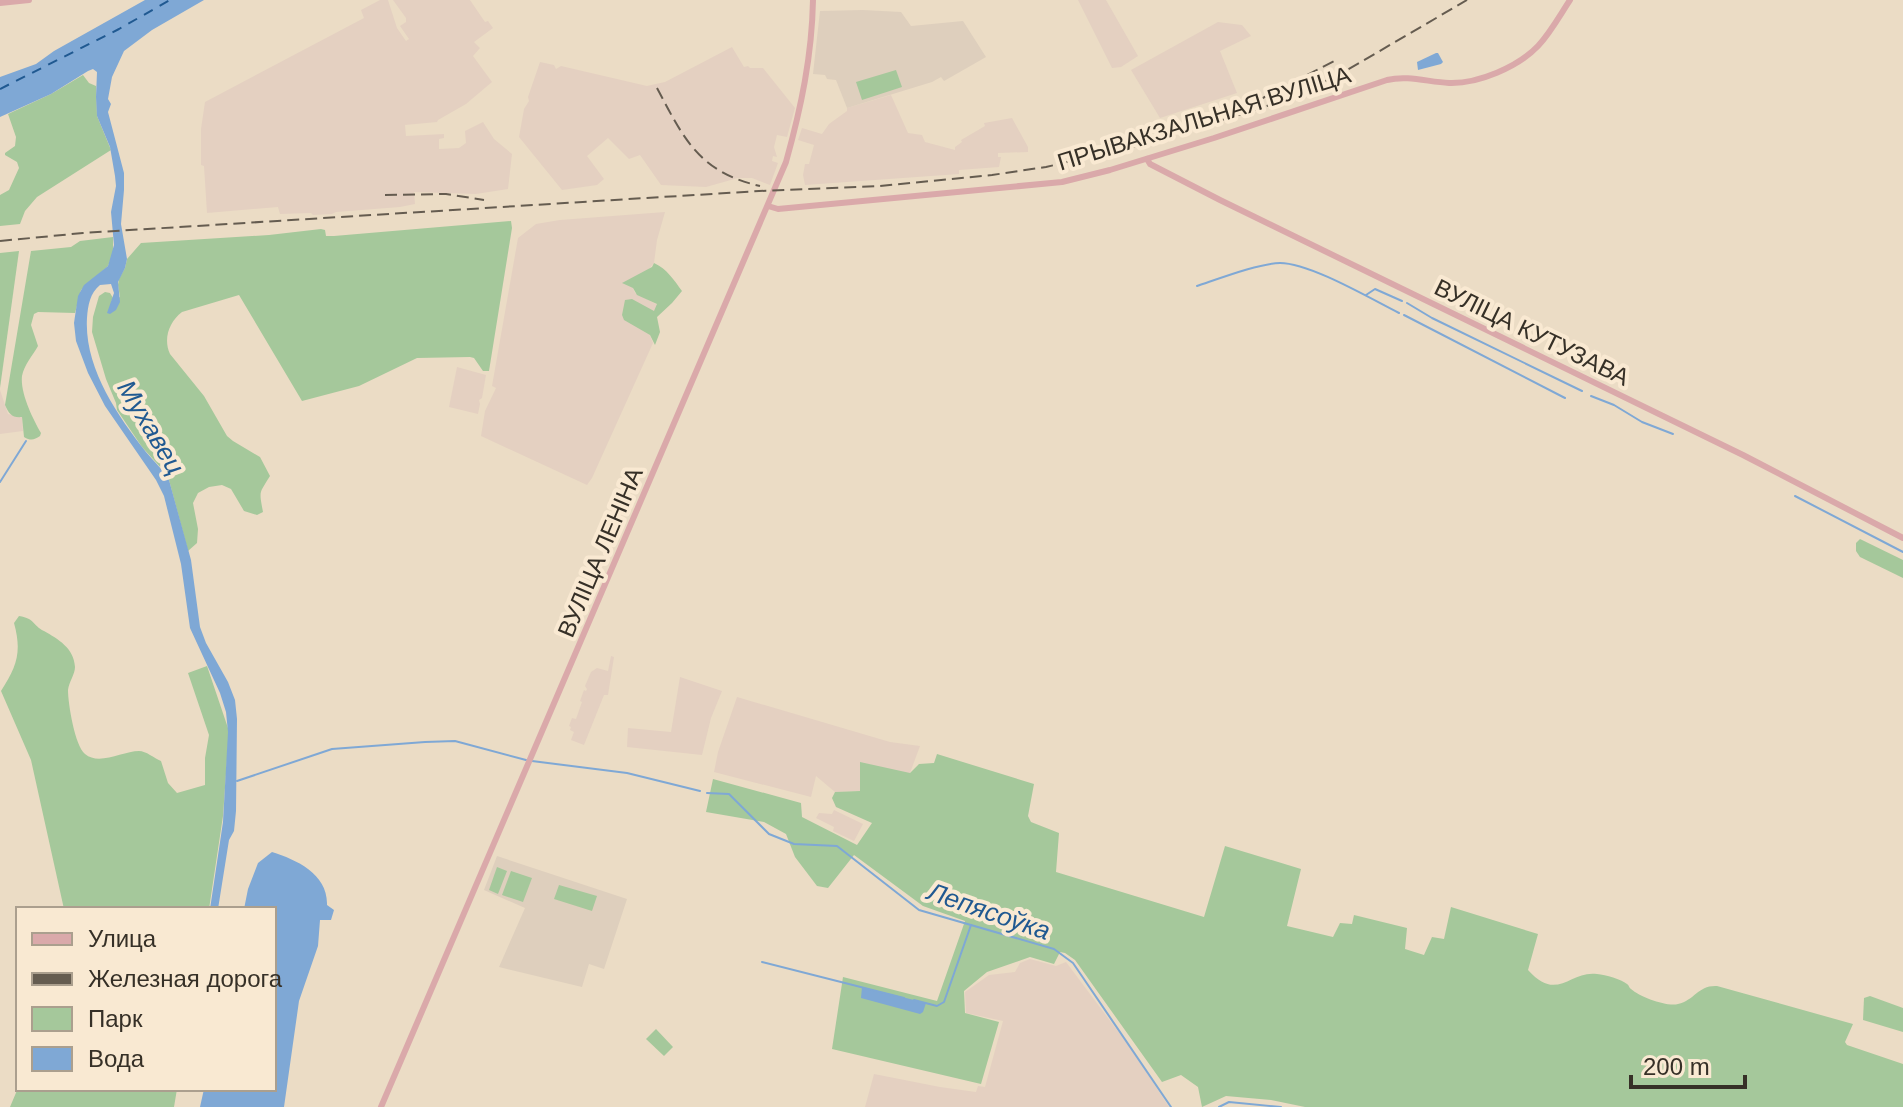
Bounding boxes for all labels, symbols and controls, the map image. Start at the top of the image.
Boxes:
street label: ПРЫВАКЗАЛЬНАЯ ВУЛІЦА [1054,60,1354,176]
street label: ВУЛІЦА КУТУЗАВА [1430,273,1634,391]
water label: Мухавец [111,375,191,479]
street label: ВУЛІЦА ЛЕНІНА [552,463,648,641]
water label: Лепясоўка [922,875,1054,946]
legend [16,907,276,1091]
text: Улица [88,925,157,952]
text: Железная дорога [88,965,283,992]
text: Парк [88,1005,143,1032]
scale bar [1631,1039,1745,1089]
text: Вода [88,1045,145,1072]
text: 200 m [1643,1053,1710,1080]

